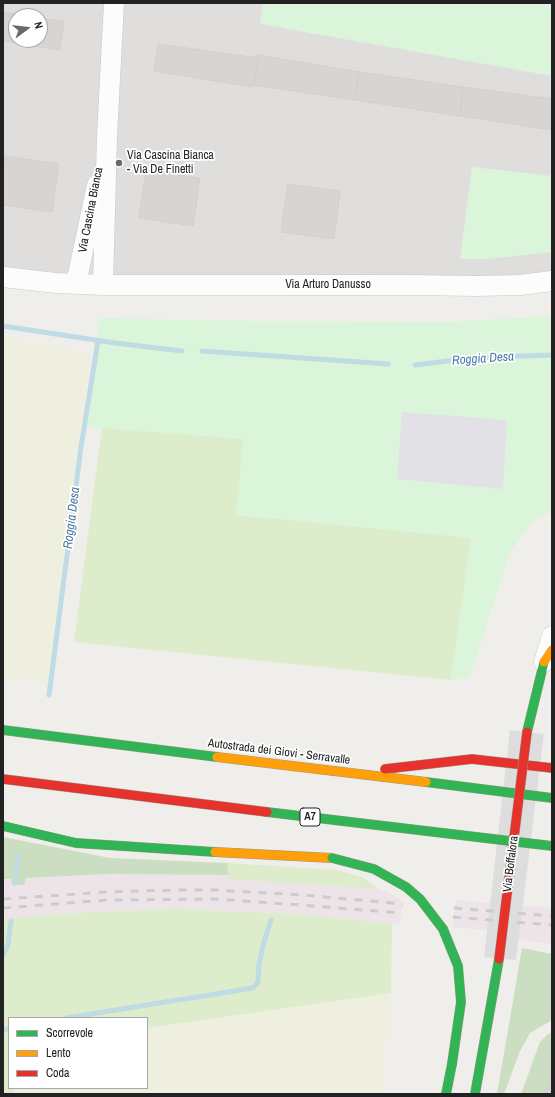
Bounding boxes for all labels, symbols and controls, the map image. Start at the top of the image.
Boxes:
north arrow [8,8,48,48]
text: N [31,20,46,30]
place label: Via Cascina Bianca - Via De Finetti [127,149,214,177]
marker: Via Cascina Bianca - Via De Finetti [114,158,124,168]
street label: Via Cascina Bianca [76,166,106,254]
street label: Via Arturo Danusso [285,278,371,292]
water label: Roggia Desa [451,349,515,369]
water label: Roggia Desa [60,486,84,550]
street label: Autostrada dei Giovi - Serravalle [207,736,351,768]
road number: A7 [300,808,320,826]
street label: Via Boffalora [500,835,522,893]
legend [8,1017,148,1089]
text: Scorrevole [46,1025,93,1041]
text: Lento [46,1045,71,1061]
text: Coda [46,1065,70,1081]

